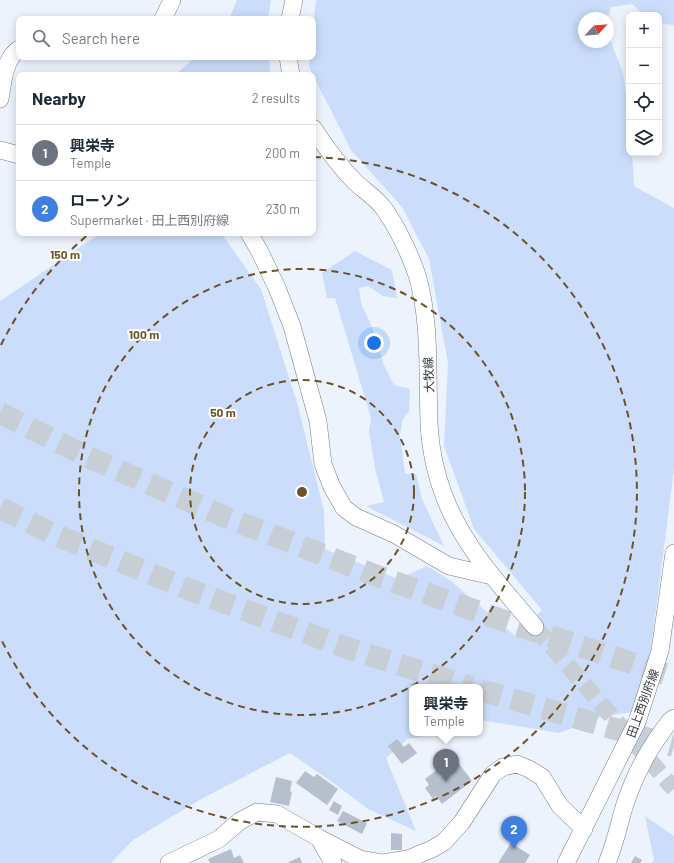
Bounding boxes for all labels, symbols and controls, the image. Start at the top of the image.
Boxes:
north arrow [578,12,614,48]
map controls [626,12,662,156]
button: + [626,12,662,48]
search box [16,16,316,60]
icon: search [30,27,52,49]
text: Search here [62,29,140,47]
button: − [626,48,662,84]
button: locate [626,84,662,120]
text: Nearby [32,88,86,108]
text: 2 results [252,90,300,106]
button: layers [626,120,662,156]
text: 興栄寺 [70,136,115,154]
text: 1 [43,145,47,161]
text: 200 m [265,145,300,161]
text: Temple [70,155,111,171]
text: ローソン [70,191,130,209]
text: 2 [41,201,49,217]
text: 230 m [266,201,300,217]
text: Supermarket · 田上西別府線 [70,212,229,228]
text: 150 m [50,247,80,261]
text: 100 m [129,327,159,341]
your location [364,333,384,353]
street label: 大牧線 [420,357,436,393]
text: 50 m [210,405,236,419]
centre of rings [295,485,309,499]
street label: 田上西別府線 [623,667,661,739]
popup [409,684,483,736]
text: 興栄寺 [423,694,469,712]
text: Temple [423,713,465,729]
pin: 1 [433,749,459,782]
pin: 2 [501,816,527,849]

